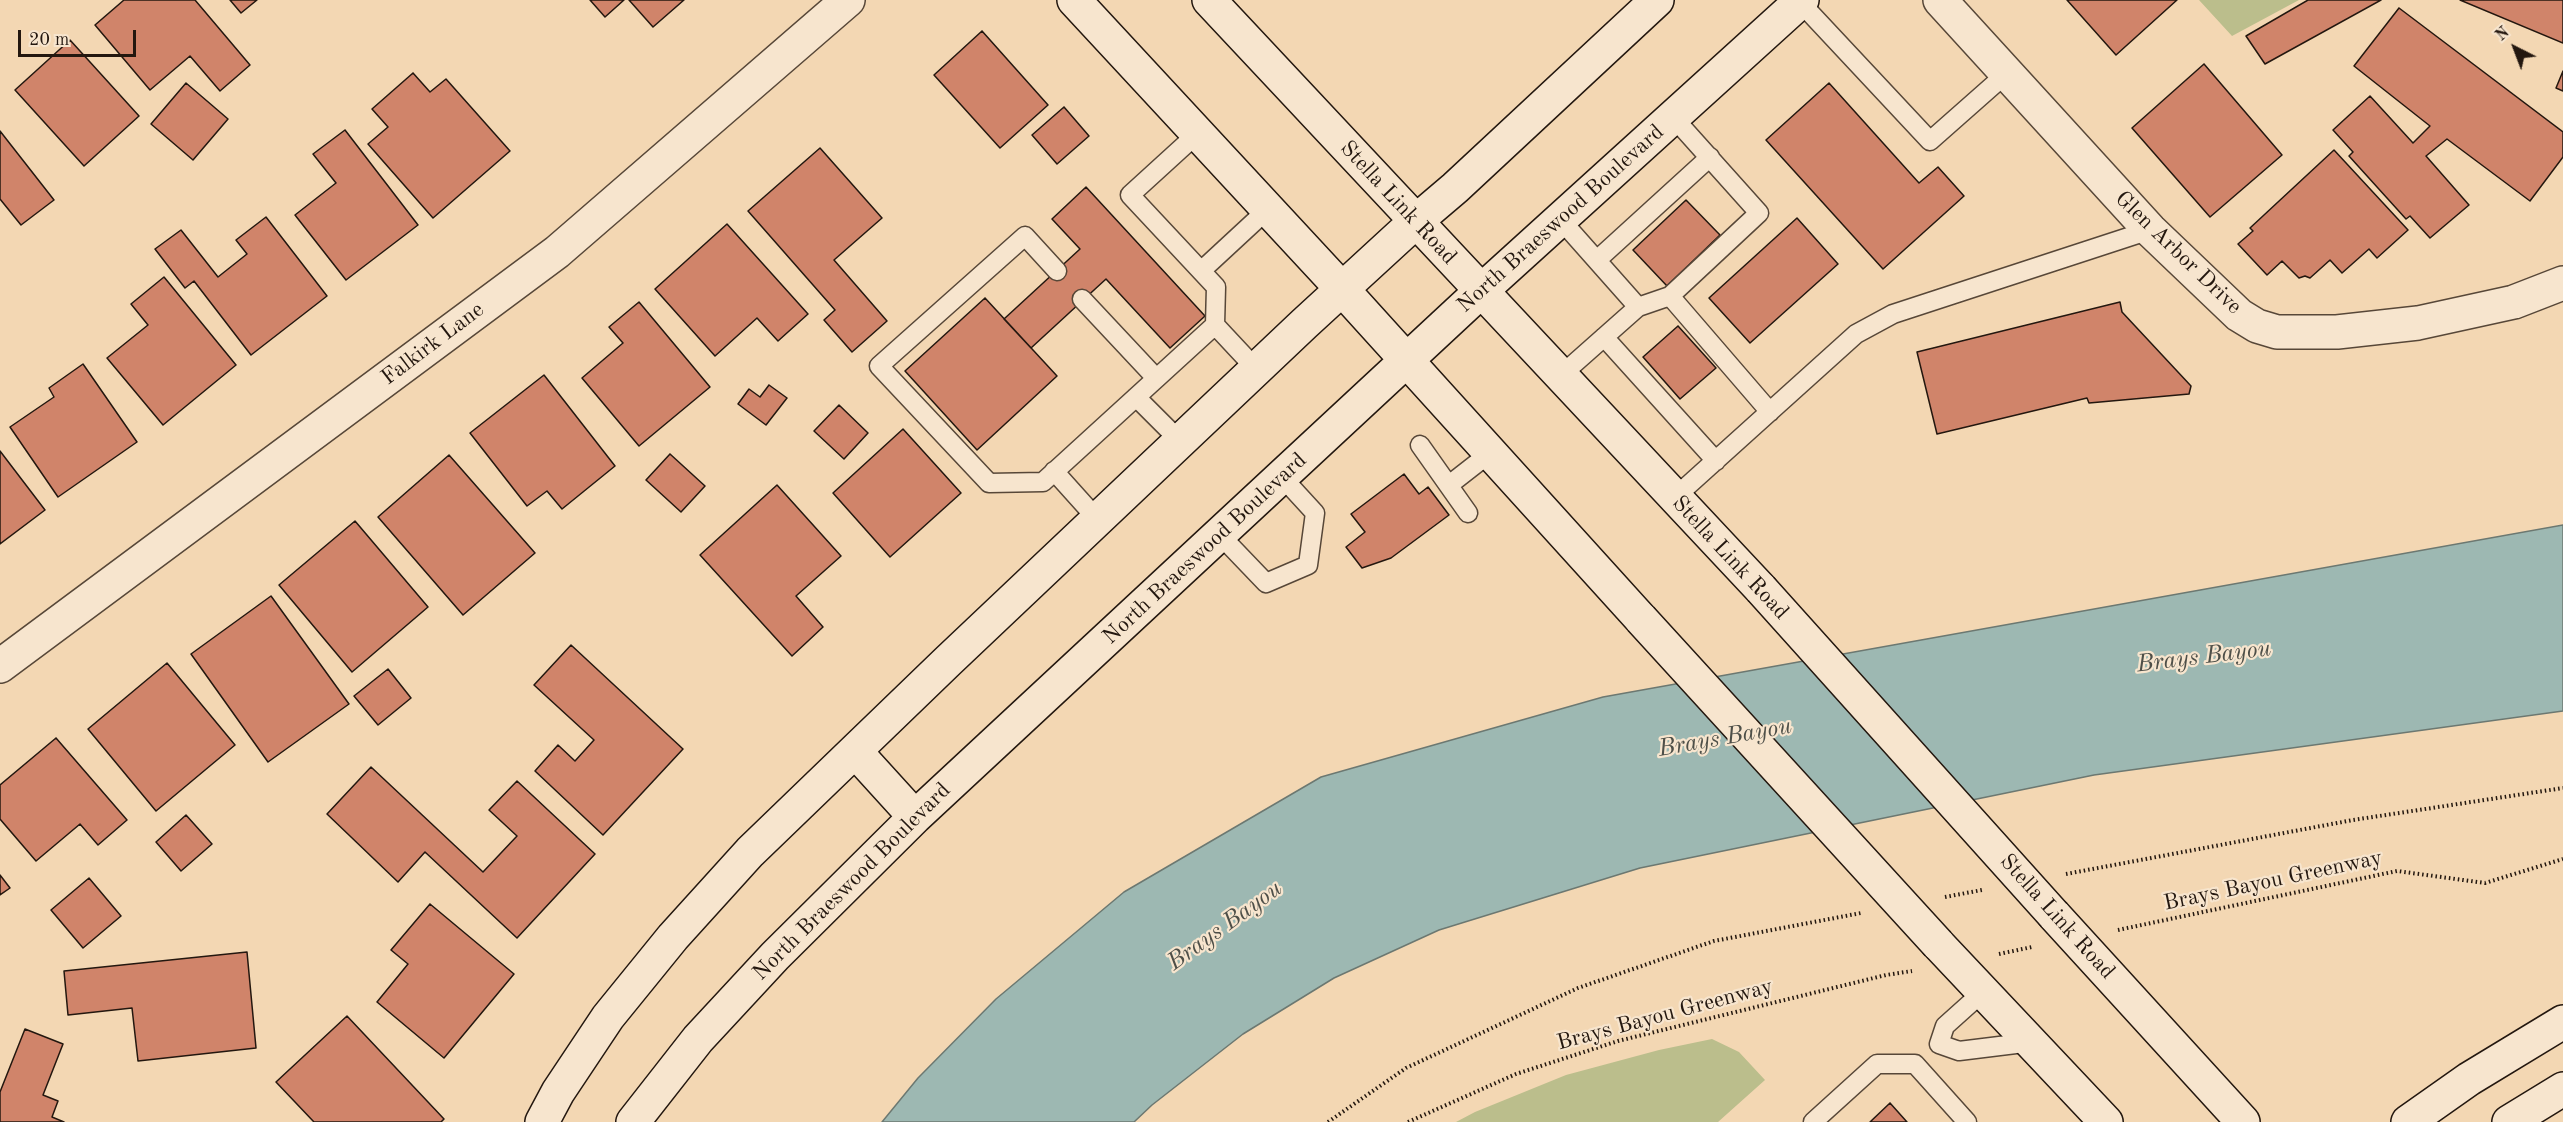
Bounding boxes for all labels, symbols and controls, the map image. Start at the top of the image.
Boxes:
scale bar [21,18,140,56]
north arrow [2485,18,2545,78]
text: N [2493,25,2513,45]
text: 20 m [29,31,69,49]
street label: North Braeswood Boulevard [1452,119,1670,319]
street label: Stella Link Road [1334,136,1462,270]
street label: Glen Arbor Drive [2109,186,2247,320]
street label: Falkirk Lane [376,297,490,391]
street label: North Braeswood Boulevard [1098,448,1312,650]
street label: Stella Link Road [1666,491,1794,625]
water label: Brays Bayou [2135,634,2273,680]
water label: Brays Bayou [1656,712,1794,764]
street label: North Braeswood Boulevard [748,778,956,986]
street label: Brays Bayou Greenway [2161,845,2385,917]
street label: Stella Link Road [1994,849,2120,985]
water label: Brays Bayou [1162,875,1288,977]
street label: Brays Bayou Greenway [1554,973,1776,1057]

